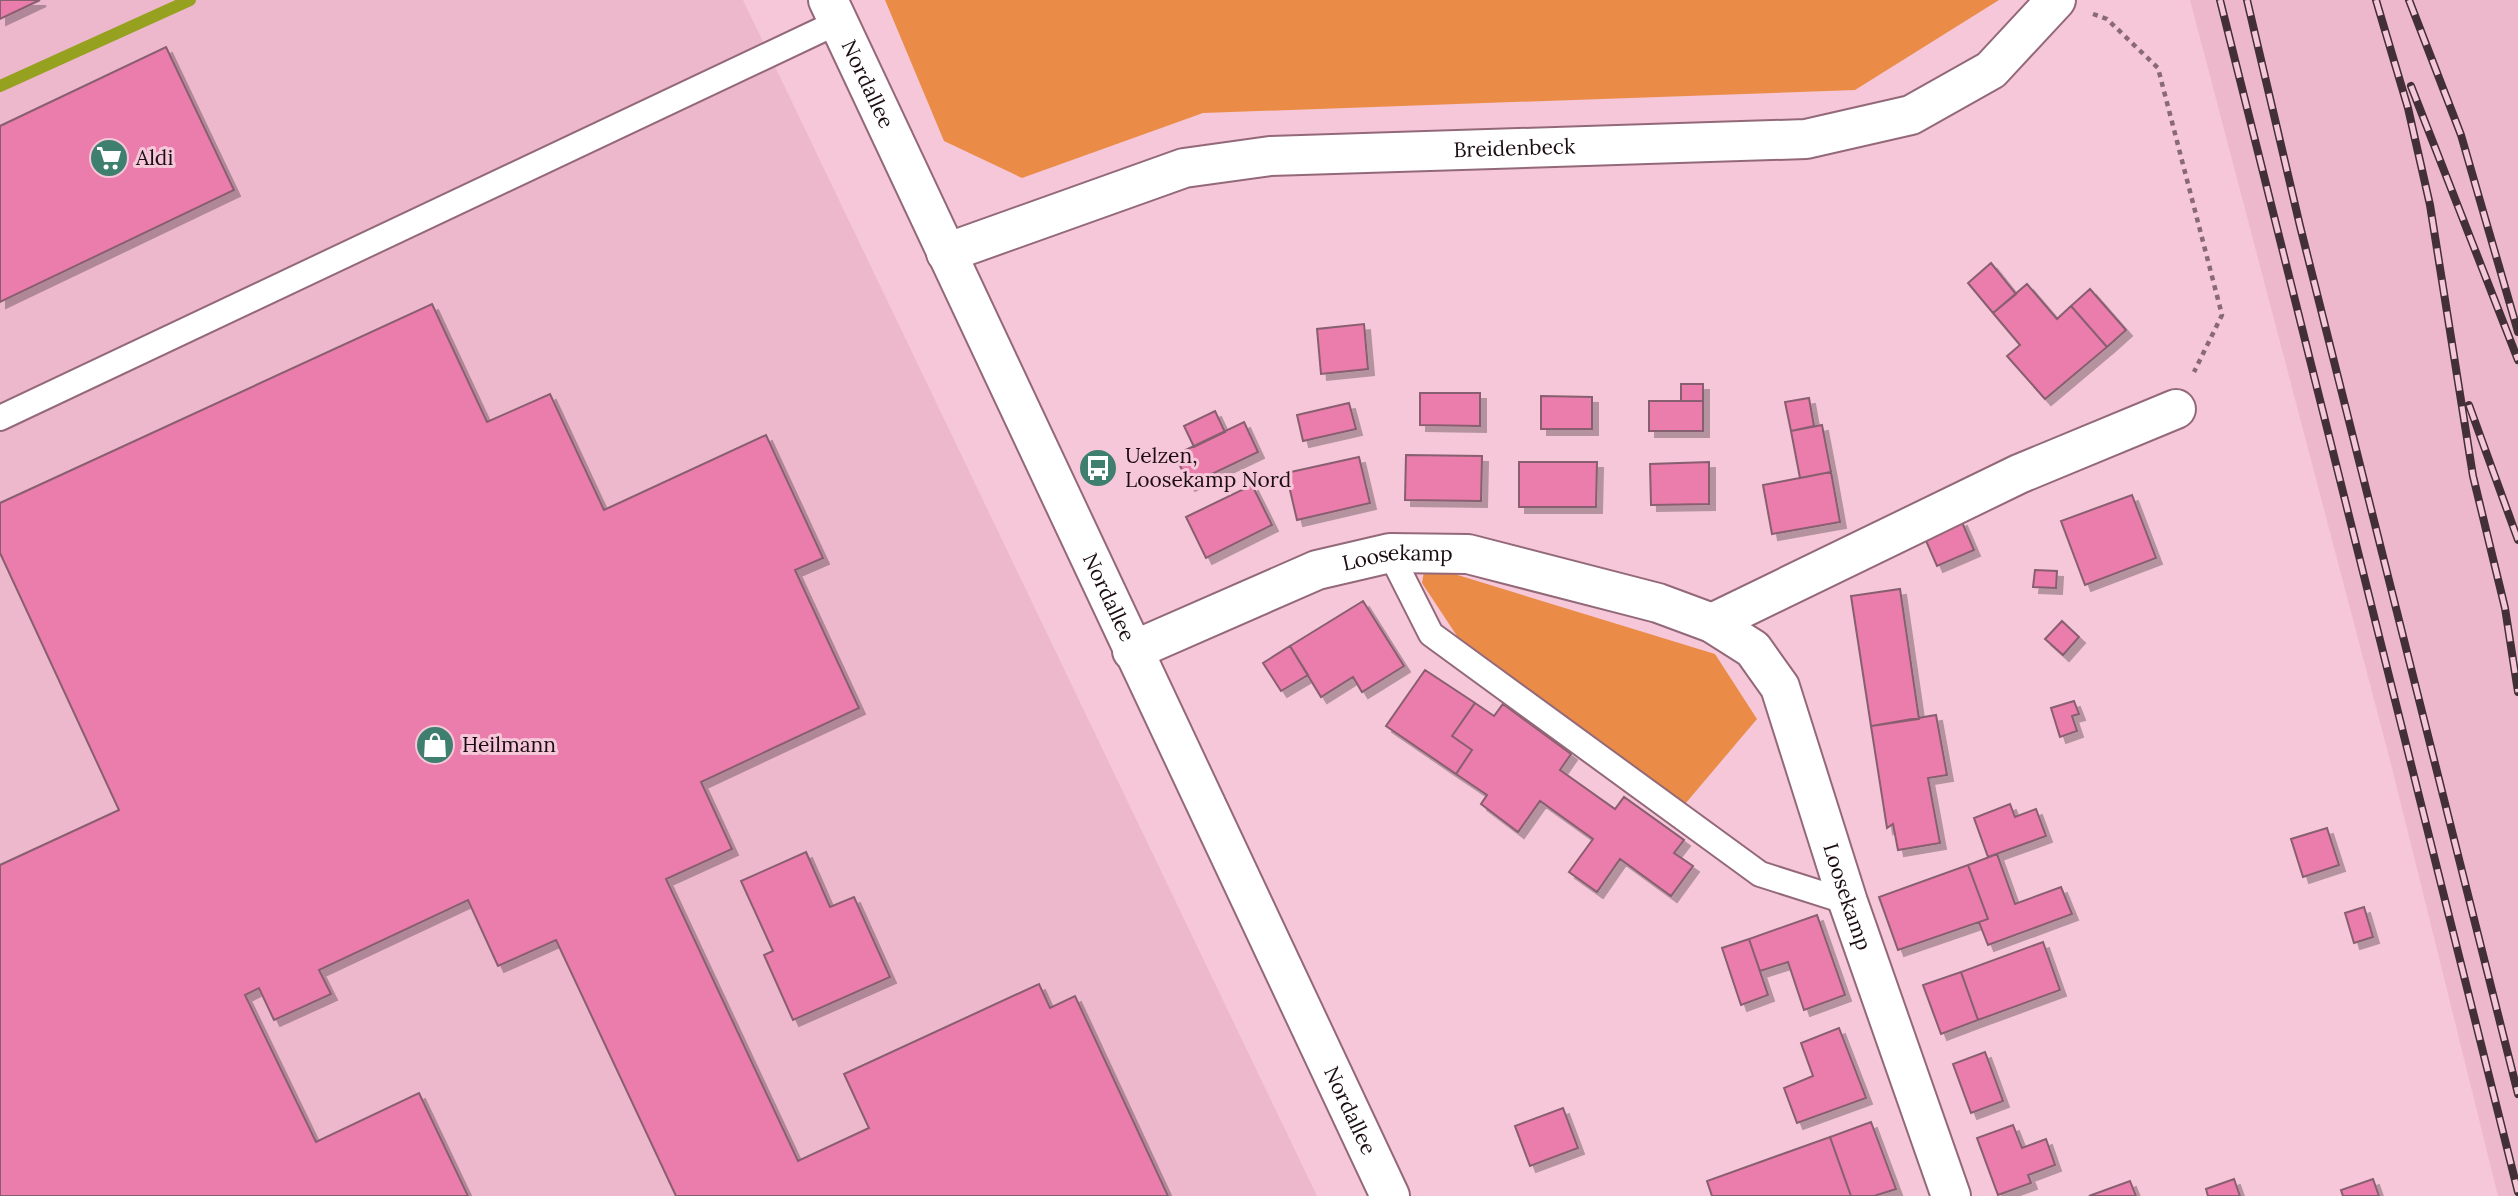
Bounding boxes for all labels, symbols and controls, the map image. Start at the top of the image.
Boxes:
street label: Nordallee [836,35,900,132]
street label: Breidenbeck [1453,132,1576,163]
supermarket icon: Aldi [88,137,130,179]
place label: Aldi [135,144,173,171]
place label: Uelzen, Loosekamp Nord [1125,442,1291,493]
bus stop icon: Uelzen, Loosekamp Nord [1077,447,1119,489]
street label: Loosekamp [1340,539,1453,577]
street label: Nordallee [1077,549,1141,646]
shop icon: Heilmann [414,724,456,766]
place label: Heilmann [462,731,556,758]
street label: Loosekamp [1817,840,1878,954]
street label: Nordallee [1318,1062,1383,1159]

